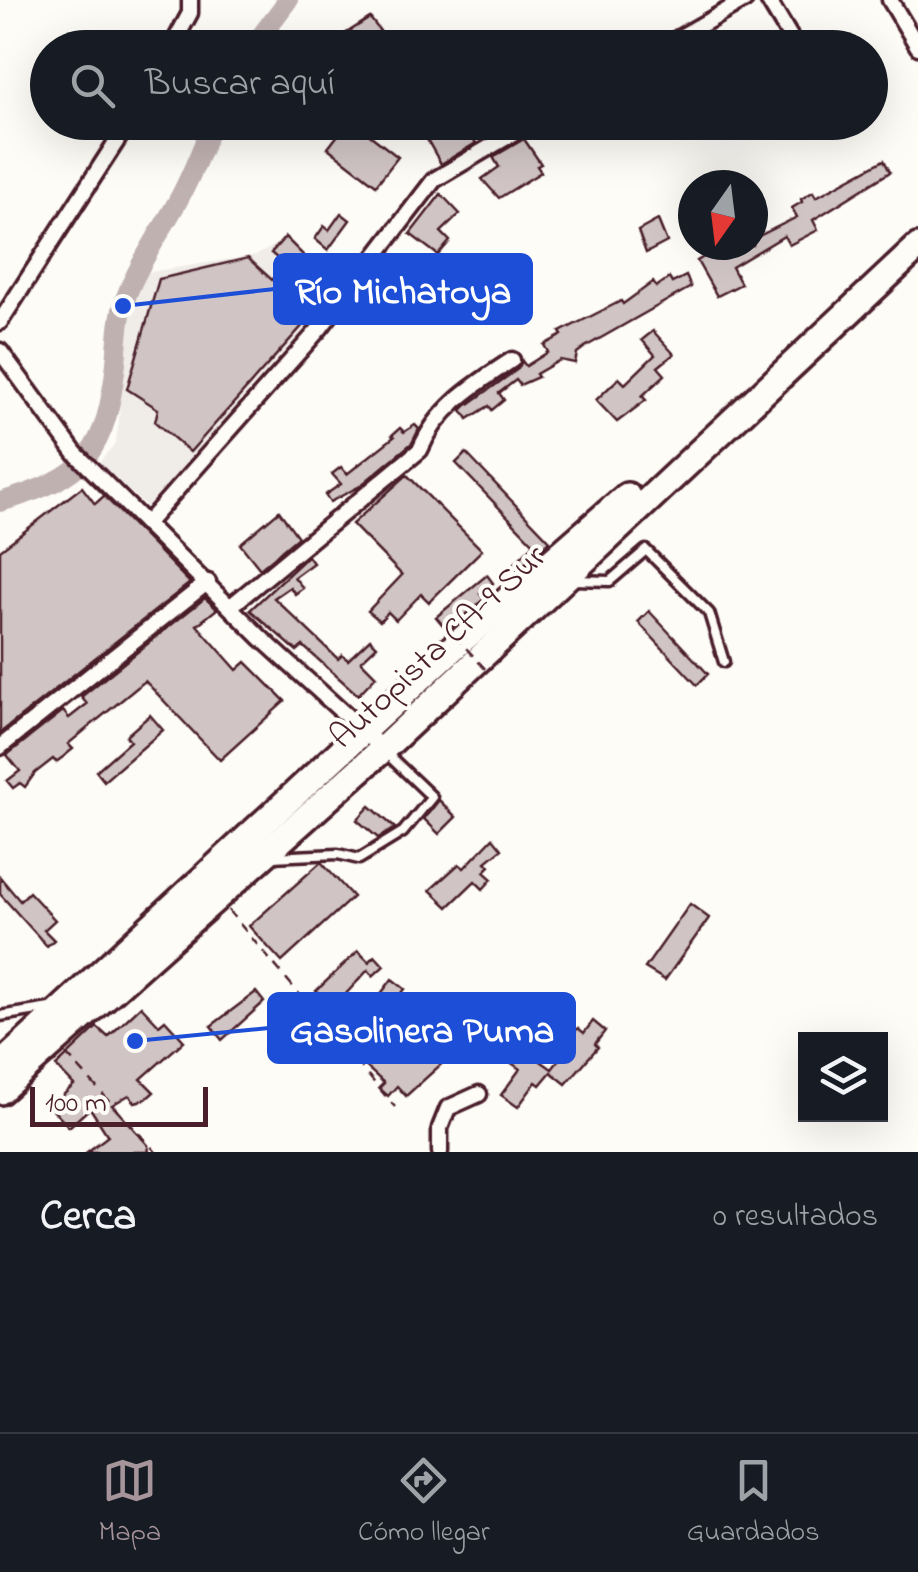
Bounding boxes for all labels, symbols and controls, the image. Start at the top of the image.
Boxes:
search box [30,30,888,140]
text: Buscar aquí [145,57,335,113]
icon: search [65,58,120,113]
north arrow [678,170,768,260]
callout: Río Michatoya [275,255,531,323]
text: Río Michatoya [295,266,511,322]
street label: Autopista CA-9 Sur [319,534,559,762]
callout: Gasolinera Puma [269,994,574,1062]
text: Gasolinera Puma [290,1005,554,1061]
map controls [798,1032,888,1122]
button: layers [798,1032,888,1122]
scale bar [30,1082,208,1126]
text: 100 m [45,1084,107,1125]
text: Cerca [40,1187,136,1248]
text: 0 resultados [713,1194,878,1241]
tab: Mapa [99,1453,161,1554]
tab: Cómo llegar [358,1453,490,1554]
tab: Guardados [687,1453,819,1554]

